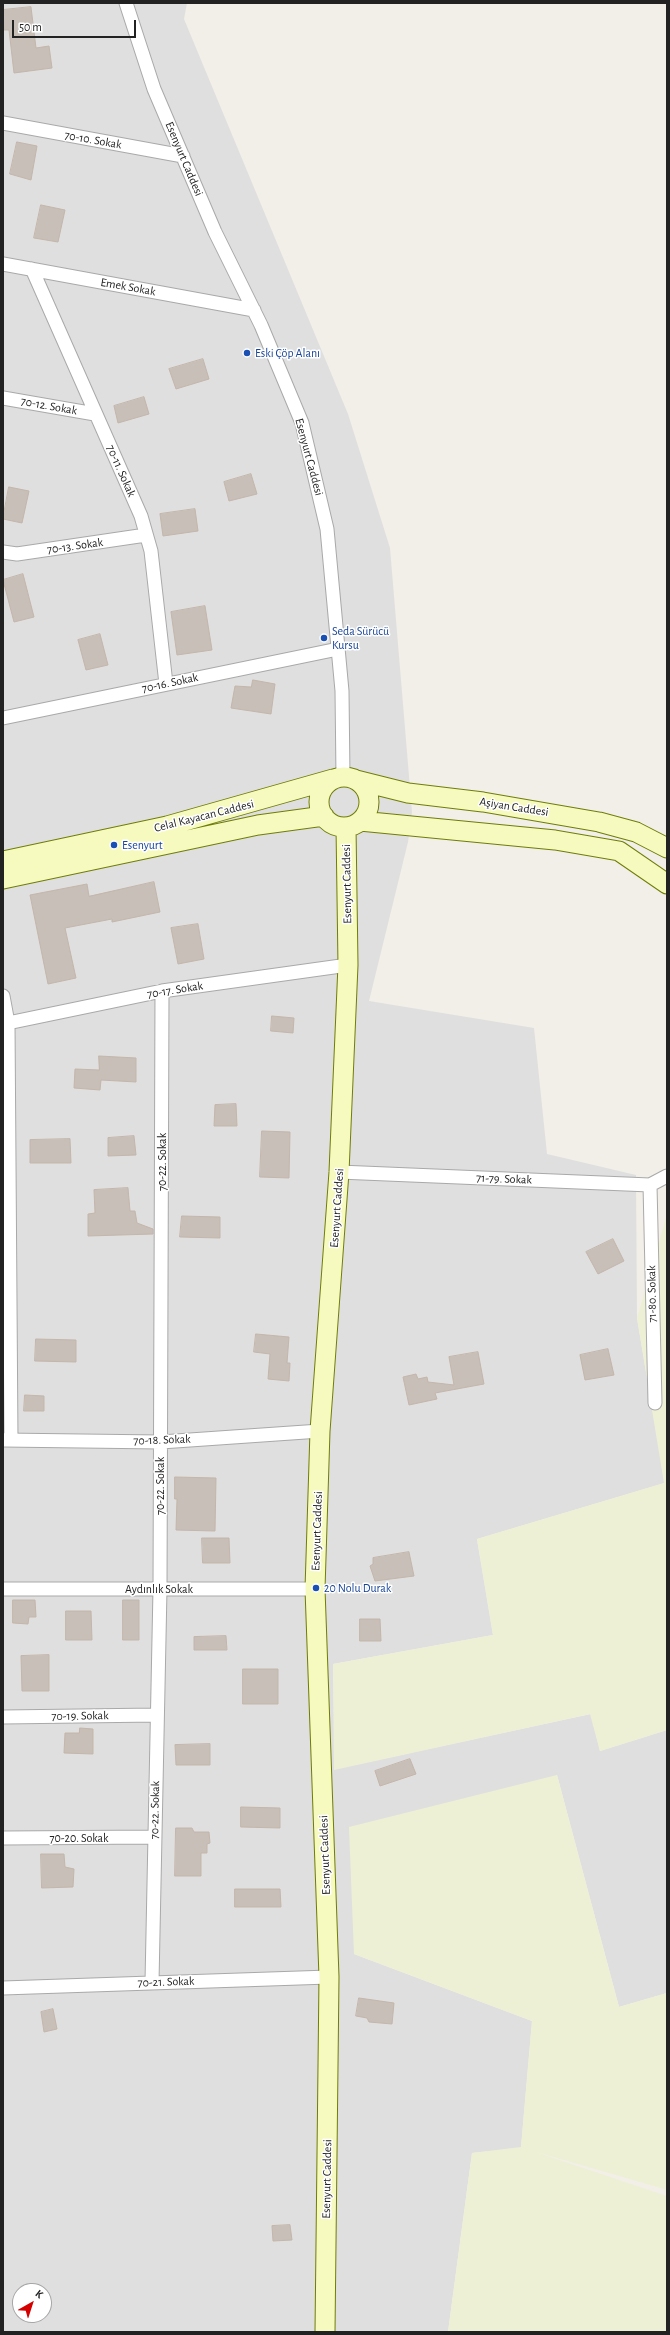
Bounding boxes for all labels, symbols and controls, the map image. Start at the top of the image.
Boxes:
scale bar [14,12,138,38]
text: 50 m [19,21,42,33]
street label: Esenyurt Caddesi [162,120,206,198]
street label: 70-10. Sokak [63,128,123,152]
street label: Emek Sokak [99,275,157,299]
place label: Eski Çöp Alanı [255,346,320,360]
marker: Eski Çöp Alanı [242,348,252,358]
street label: 70-12. Sokak [20,394,78,418]
street label: Esenyurt Caddesi [292,417,326,497]
street label: 70-11. Sokak [103,443,139,499]
street label: 70-13. Sokak [46,535,104,557]
place label: Seda Sürücü Kursu [332,624,389,652]
marker: Seda Sürücü Kursu [319,633,329,643]
street label: 70-16. Sokak [141,670,199,696]
street label: Aşiyan Caddesi [478,794,550,820]
street label: Celal Kayacan Caddesi [153,797,255,835]
place label: Esenyurt [122,838,163,852]
marker: Esenyurt [109,840,119,850]
street label: Esenyurt Caddesi [339,844,355,924]
street label: 70-17. Sokak [146,978,204,1002]
street label: 70-22. Sokak [155,1133,169,1191]
street label: Esenyurt Caddesi [327,1168,347,1248]
street label: 71-79. Sokak [476,1171,532,1187]
street label: 71-80. Sokak [644,1265,660,1323]
street label: 70-18. Sokak [133,1432,191,1448]
street label: 70-22. Sokak [153,1457,167,1515]
street label: Esenyurt Caddesi [308,1491,326,1571]
place label: 20 Nolu Durak [324,1581,391,1595]
street label: Aydınlık Sokak [125,1582,193,1596]
marker: 20 Nolu Durak [311,1583,321,1593]
street label: 70-19. Sokak [51,1708,109,1724]
street label: 70-22. Sokak [147,1781,163,1839]
street label: Esenyurt Caddesi [316,1815,334,1895]
street label: 70-20. Sokak [49,1831,109,1845]
street label: 70-21. Sokak [137,1974,195,1990]
street label: Esenyurt Caddesi [319,2139,335,2219]
north arrow [12,2283,52,2323]
text: K [33,2288,45,2300]

